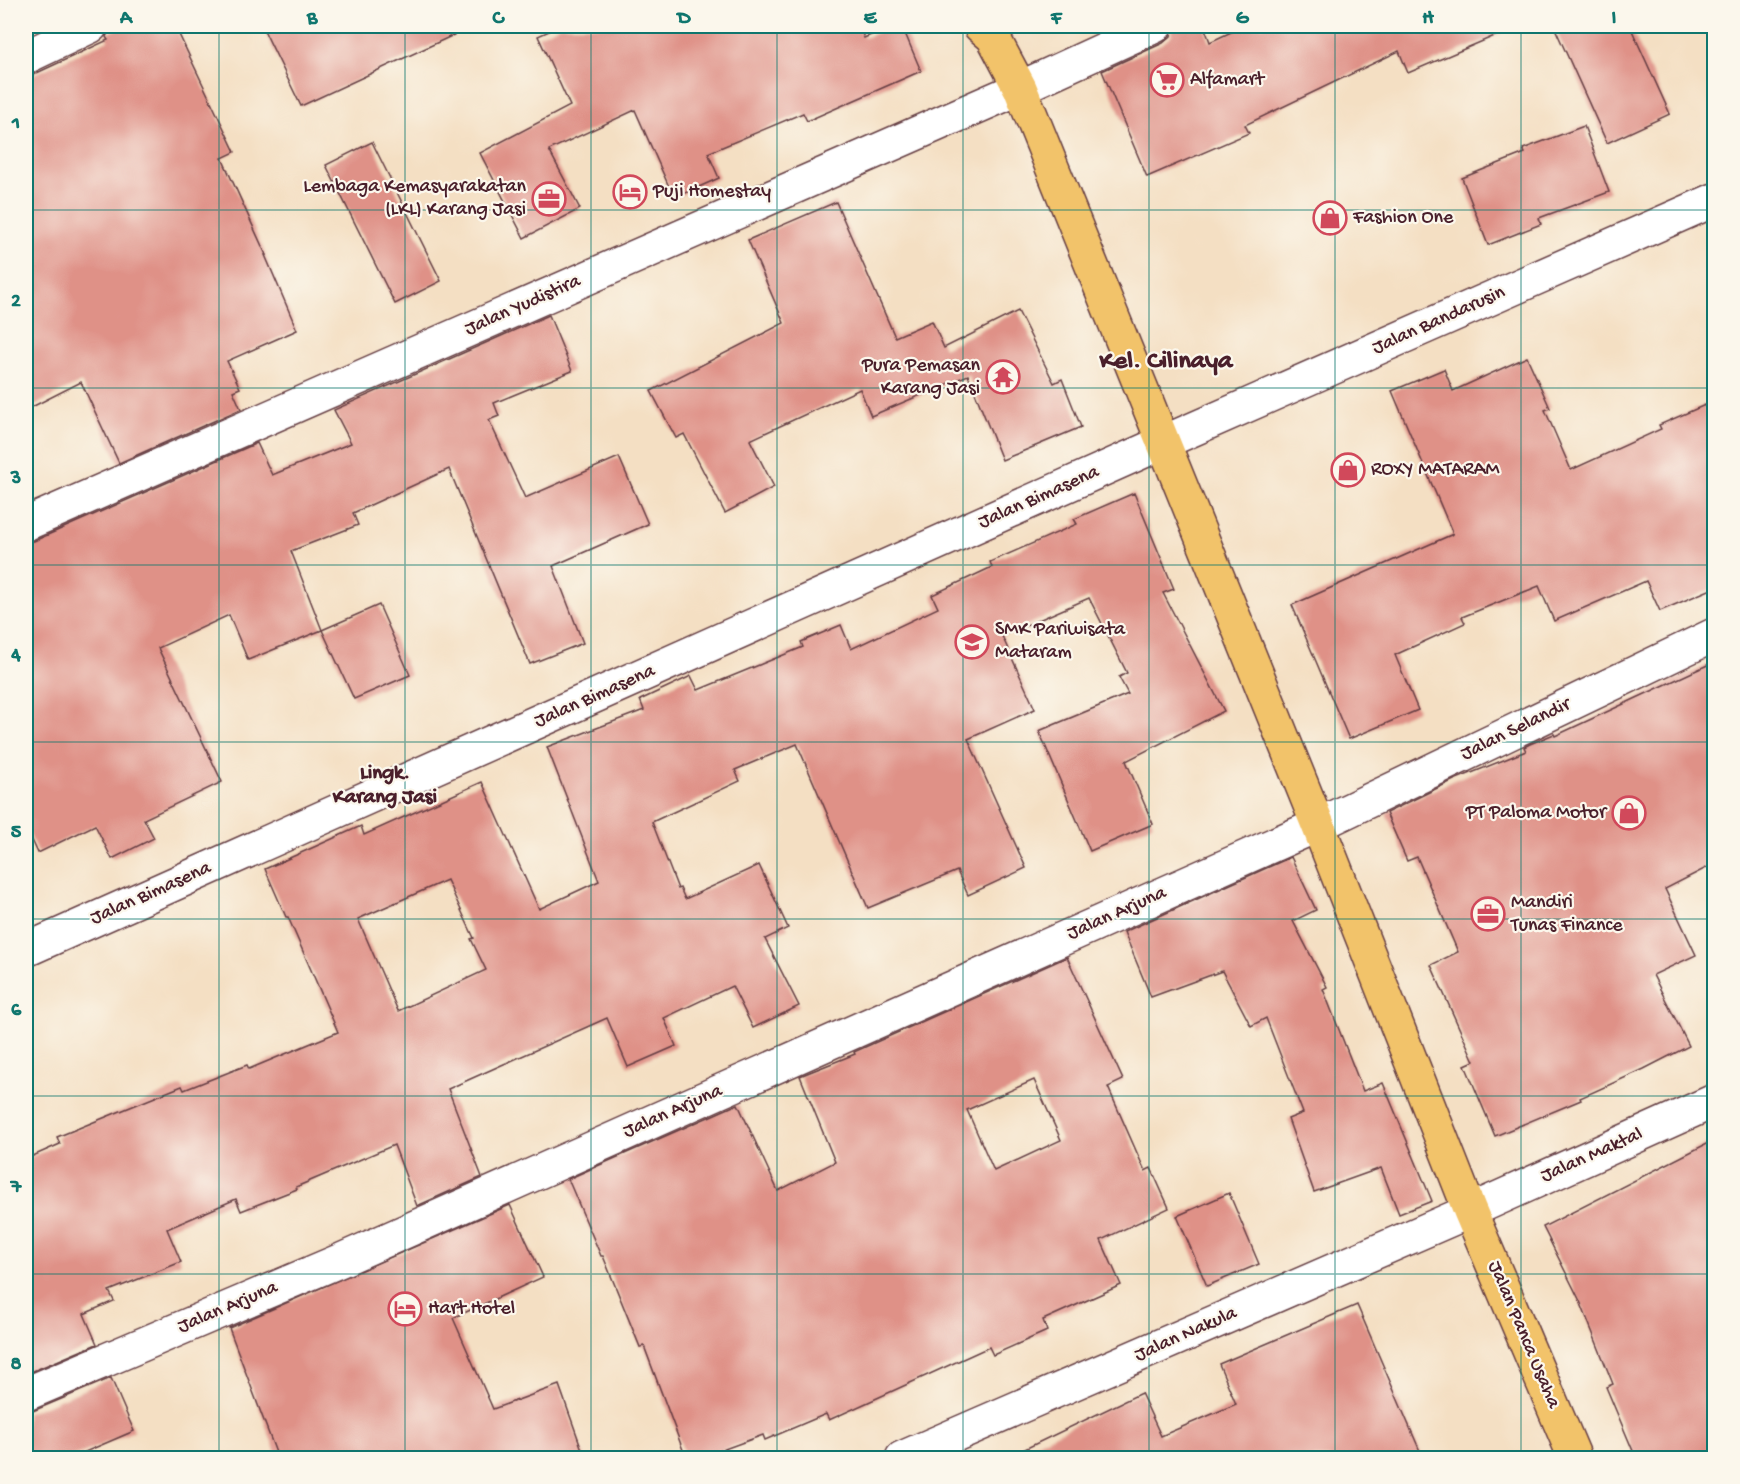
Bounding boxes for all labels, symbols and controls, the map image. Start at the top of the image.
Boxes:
text: A [119,8,134,31]
text: B [306,8,318,31]
text: C [492,8,506,31]
text: D [675,8,691,31]
text: E [864,8,878,31]
text: F [1050,8,1063,31]
text: G [1236,8,1250,31]
text: H [1422,8,1434,31]
text: I [1612,8,1617,31]
supermarket icon: Alfamart [1149,62,1185,98]
place label: Alfamart [1190,69,1266,92]
text: 1 [11,113,20,136]
hotel icon: Puji Homestay [612,174,648,210]
place label: Lembaga Kemasyarakatan (LKL) Karang Jasi [303,176,526,222]
office icon: Lembaga Kemasyarakatan (LKL) Karang Jasi [531,181,567,217]
place label: Puji Homestay [652,181,771,204]
shop icon: Fashion One [1312,200,1348,236]
place label: Fashion One [1352,207,1454,230]
street label: Jalan Yudistira [462,270,585,342]
street label: Jalan Bandarusin [1369,281,1509,361]
text: 2 [11,291,21,314]
district label: Kel. Cilinaya [1099,347,1234,378]
place label: Pura Pemasan Karang Jasi [861,355,980,401]
temple icon: Pura Pemasan Karang Jasi [985,359,1021,395]
shop icon: ROXY MATARAM [1330,452,1366,488]
place label: ROXY MATARAM [1371,459,1500,482]
street label: Jalan Bimasena [975,461,1104,535]
text: 3 [10,468,21,491]
place label: SMK Pariwisata Mataram [995,619,1126,665]
school or university icon: SMK Pariwisata Mataram [954,624,990,660]
text: 4 [10,645,21,668]
street label: Jalan Bimasena [531,660,660,734]
street label: Jalan Selandir [1457,693,1576,766]
district label: Lingk. Karang Jasi [332,762,437,811]
shop icon: PT Paloma Motor [1611,795,1647,831]
place label: PT Paloma Motor [1465,802,1608,825]
text: 5 [11,822,22,845]
street label: Jalan Bimasena [87,857,216,931]
street label: Jalan Arjuna [1064,882,1171,946]
place label: Mandiri Tunas Finance [1510,892,1623,938]
office icon: Mandiri Tunas Finance [1470,896,1506,932]
text: 6 [11,1000,22,1023]
street label: Jalan Arjuna [620,1080,727,1144]
street label: Jalan Maktal [1538,1123,1646,1189]
text: 7 [10,1177,23,1200]
street label: Jalan Panca Usaha [1482,1258,1565,1413]
street label: Jalan Arjuna [175,1276,282,1339]
hotel icon: Hart Hotel [387,1291,423,1327]
place label: Hart Hotel [428,1298,515,1321]
street label: Jalan Nakula [1131,1302,1241,1368]
text: 8 [11,1354,22,1377]

